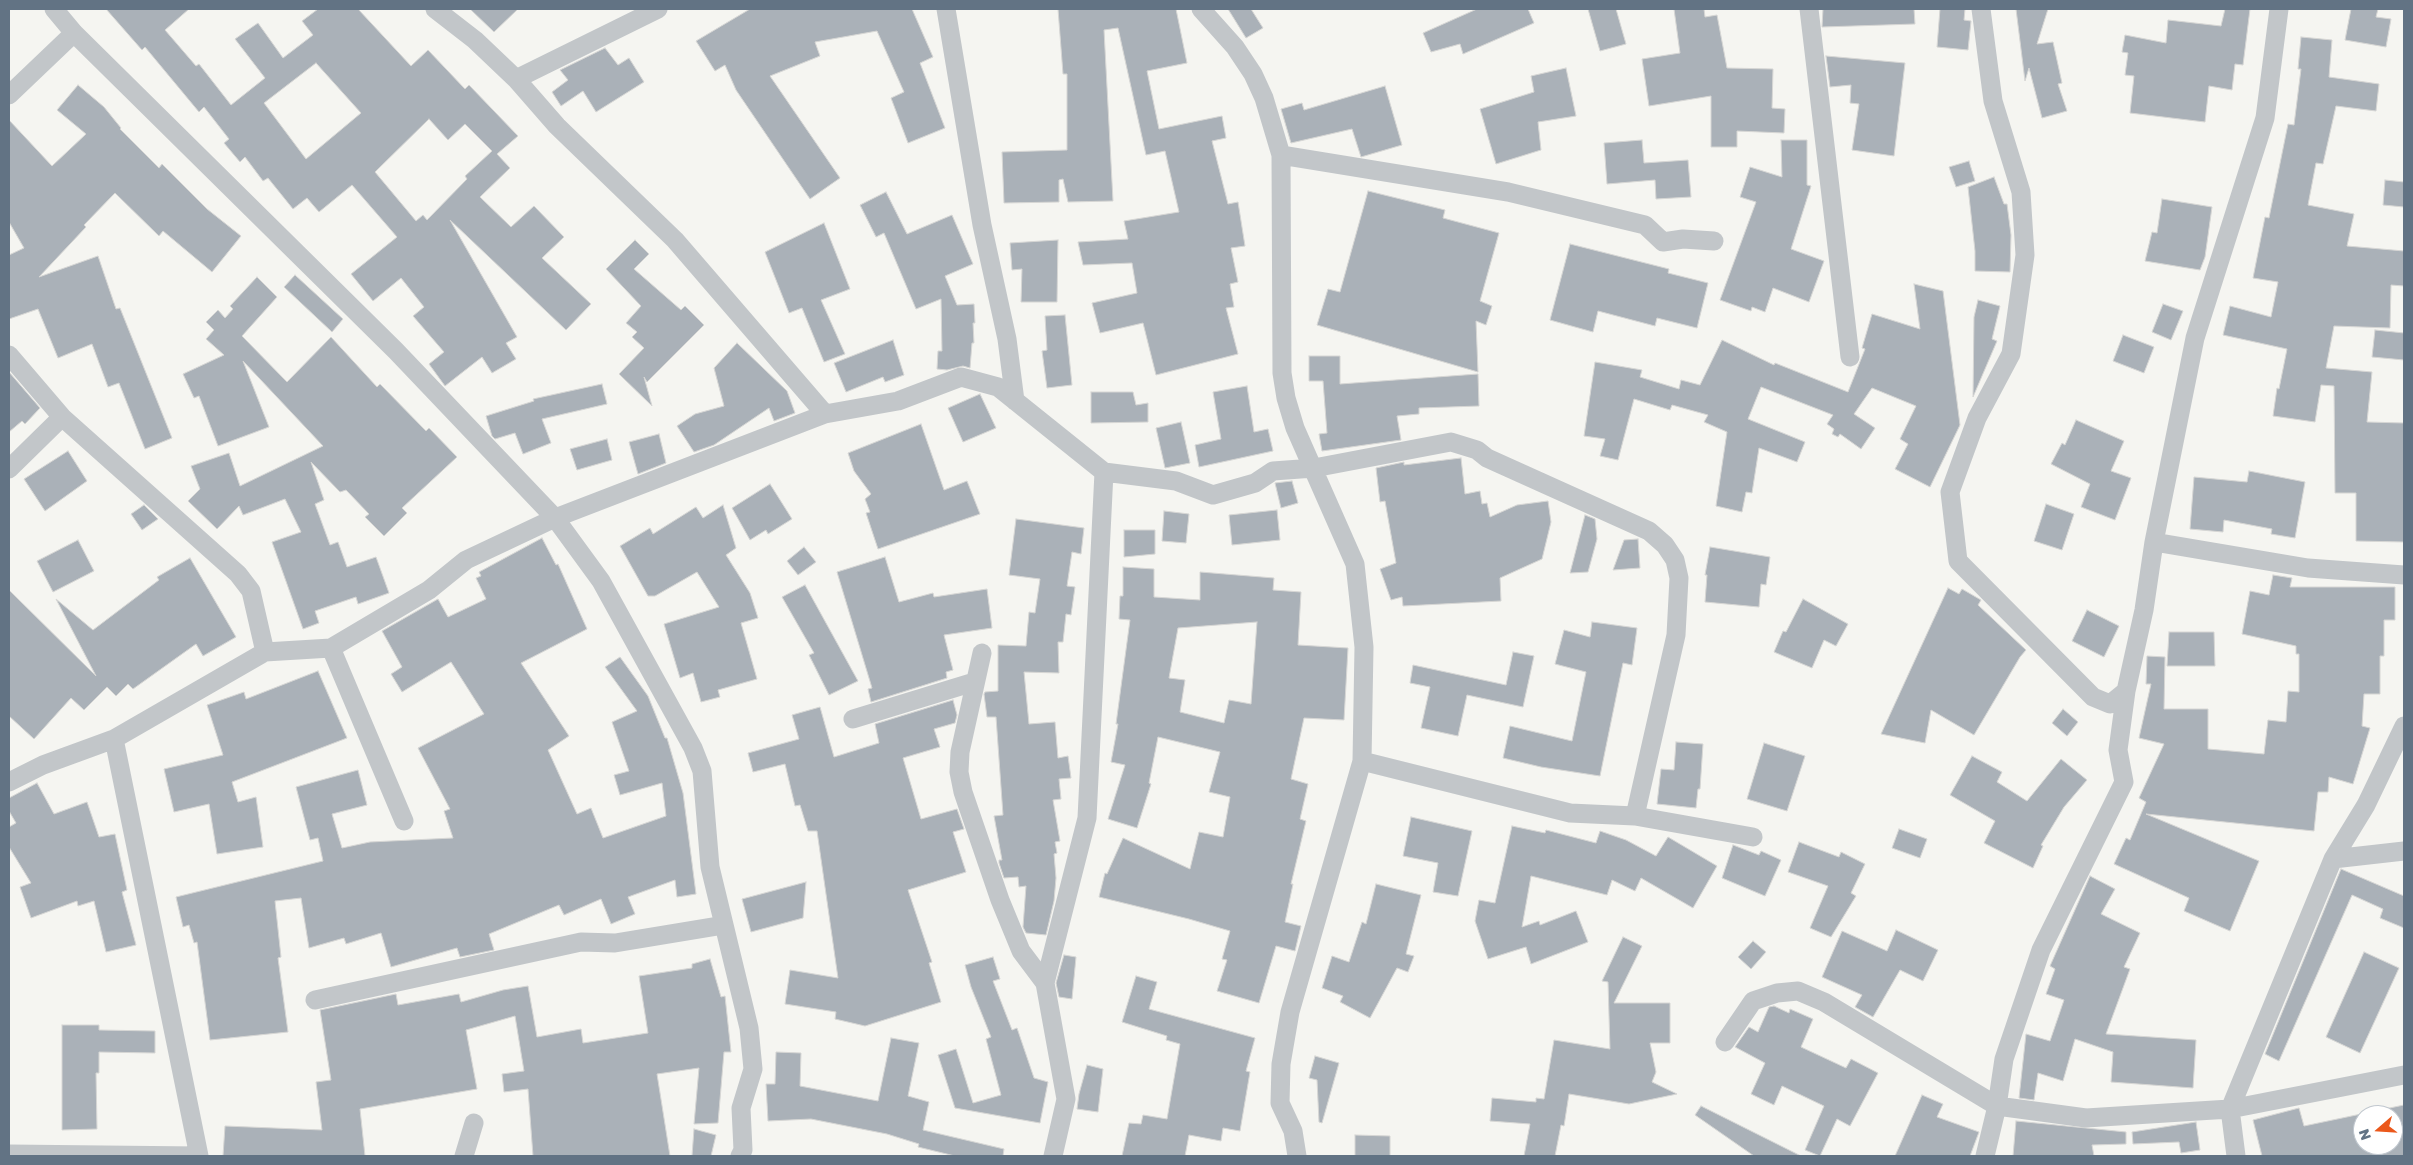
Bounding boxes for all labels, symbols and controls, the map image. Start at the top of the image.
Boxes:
north arrow [2353,1105,2403,1155]
text: N [2355,1127,2374,1143]

